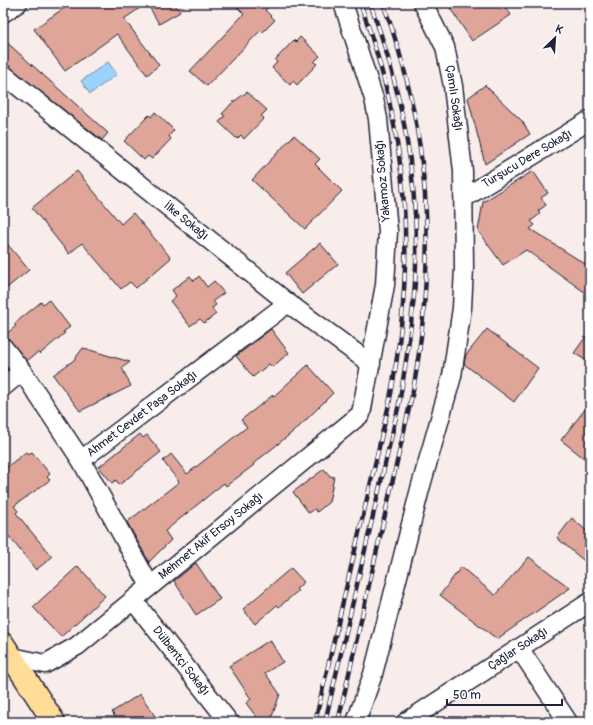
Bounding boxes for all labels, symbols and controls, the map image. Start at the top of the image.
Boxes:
north arrow [535,18,575,58]
text: K [553,22,565,37]
street label: Çamlı Sokağı [442,64,466,132]
street label: Turşucu Dere Sokağı [479,126,575,192]
street label: Yakamoz Sokağı [372,139,394,224]
street label: İlke Sokağı [161,198,212,244]
street label: Ahmet Cevdet Paşa Sokağı [84,368,200,460]
street label: Mehmet Akif Ersoy Sokağı [156,489,266,583]
street label: Dülbentçi Sokağı [149,623,213,699]
street label: Çağlar Sokağı [485,624,551,674]
scale bar [447,681,562,707]
text: 50 m [453,688,481,703]

